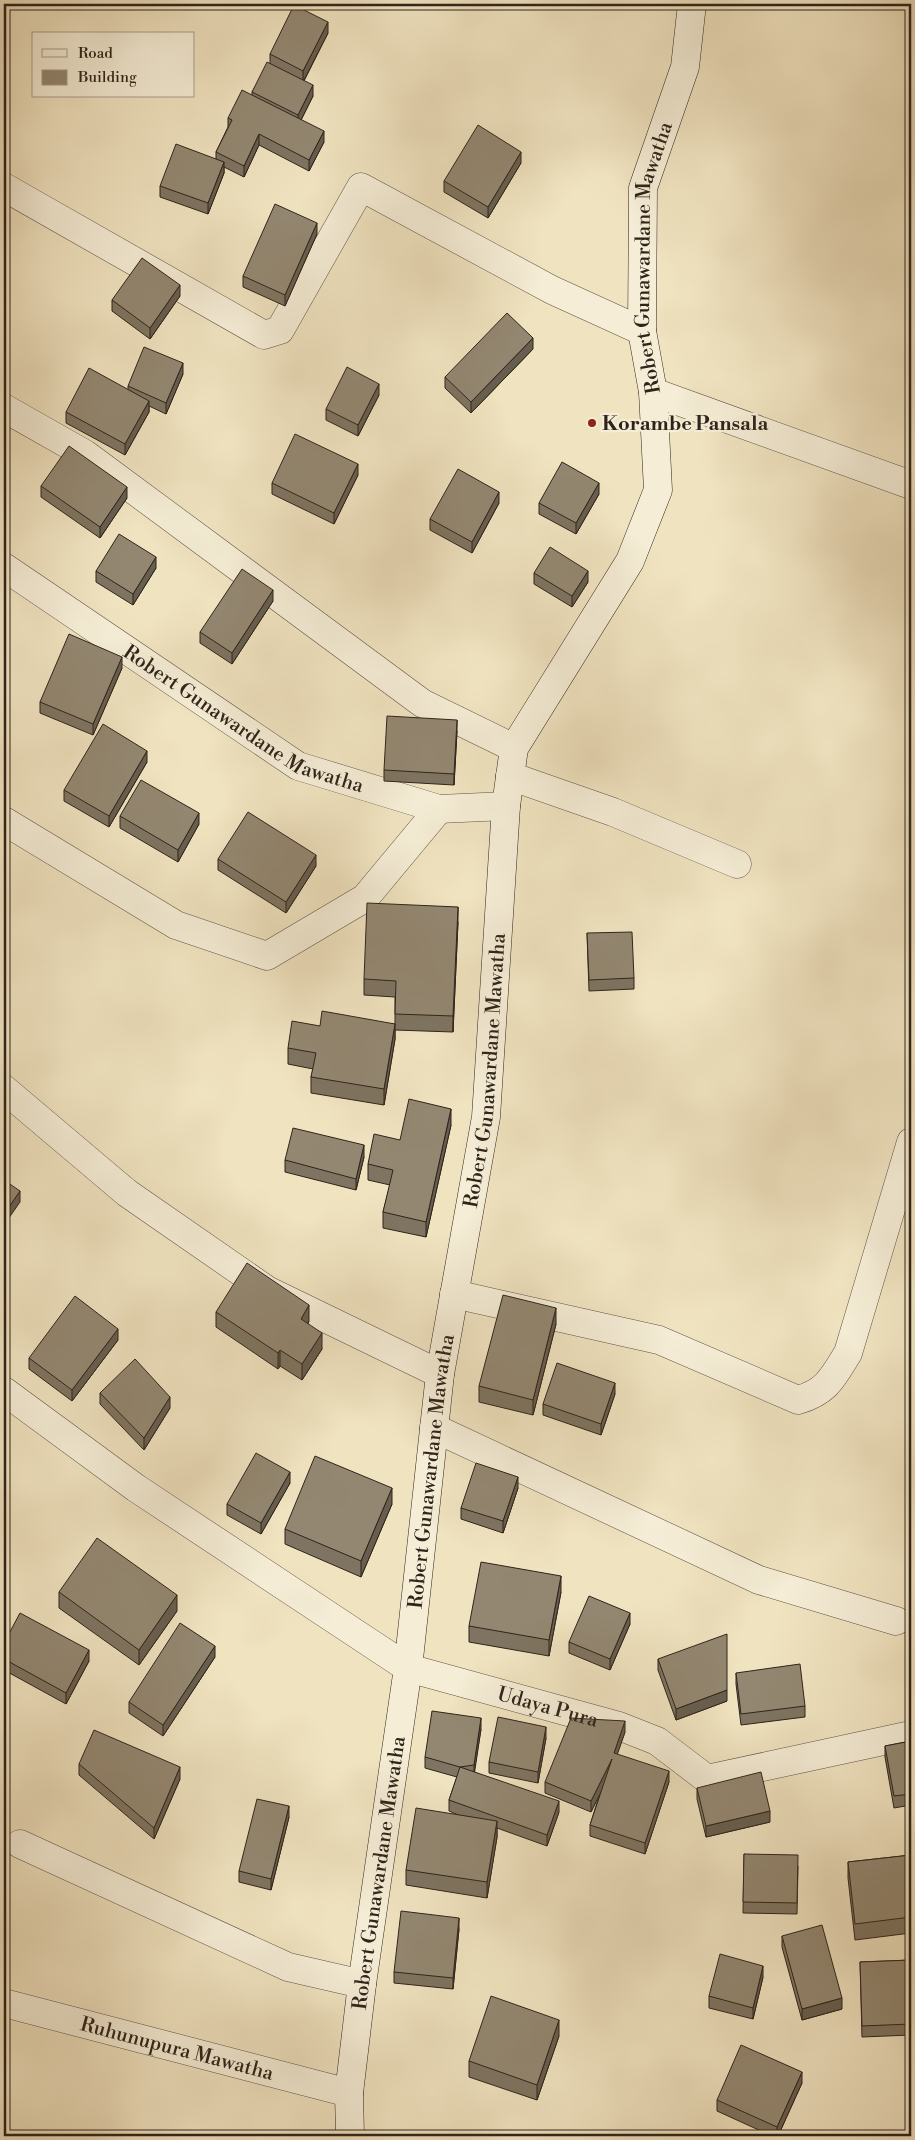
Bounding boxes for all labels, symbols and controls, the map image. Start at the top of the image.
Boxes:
legend [32,32,195,98]
text: Road [78,44,113,63]
text: Building [77,68,137,87]
street label: Robert Gunawardane Mawatha [631,118,679,396]
place label: Korambe Pansala [602,412,768,437]
marker: Korambe Pansala [586,417,598,429]
street label: Robert Gunawardane Mawatha [118,640,367,800]
street label: Robert Gunawardane Mawatha [459,932,512,1210]
street label: Robert Gunawardane Mawatha [404,1332,461,1610]
street label: Udaya Pura [494,1682,602,1734]
street label: Robert Gunawardane Mawatha [348,1734,412,2011]
street label: Ruhunupura Mawatha [77,2012,277,2087]

